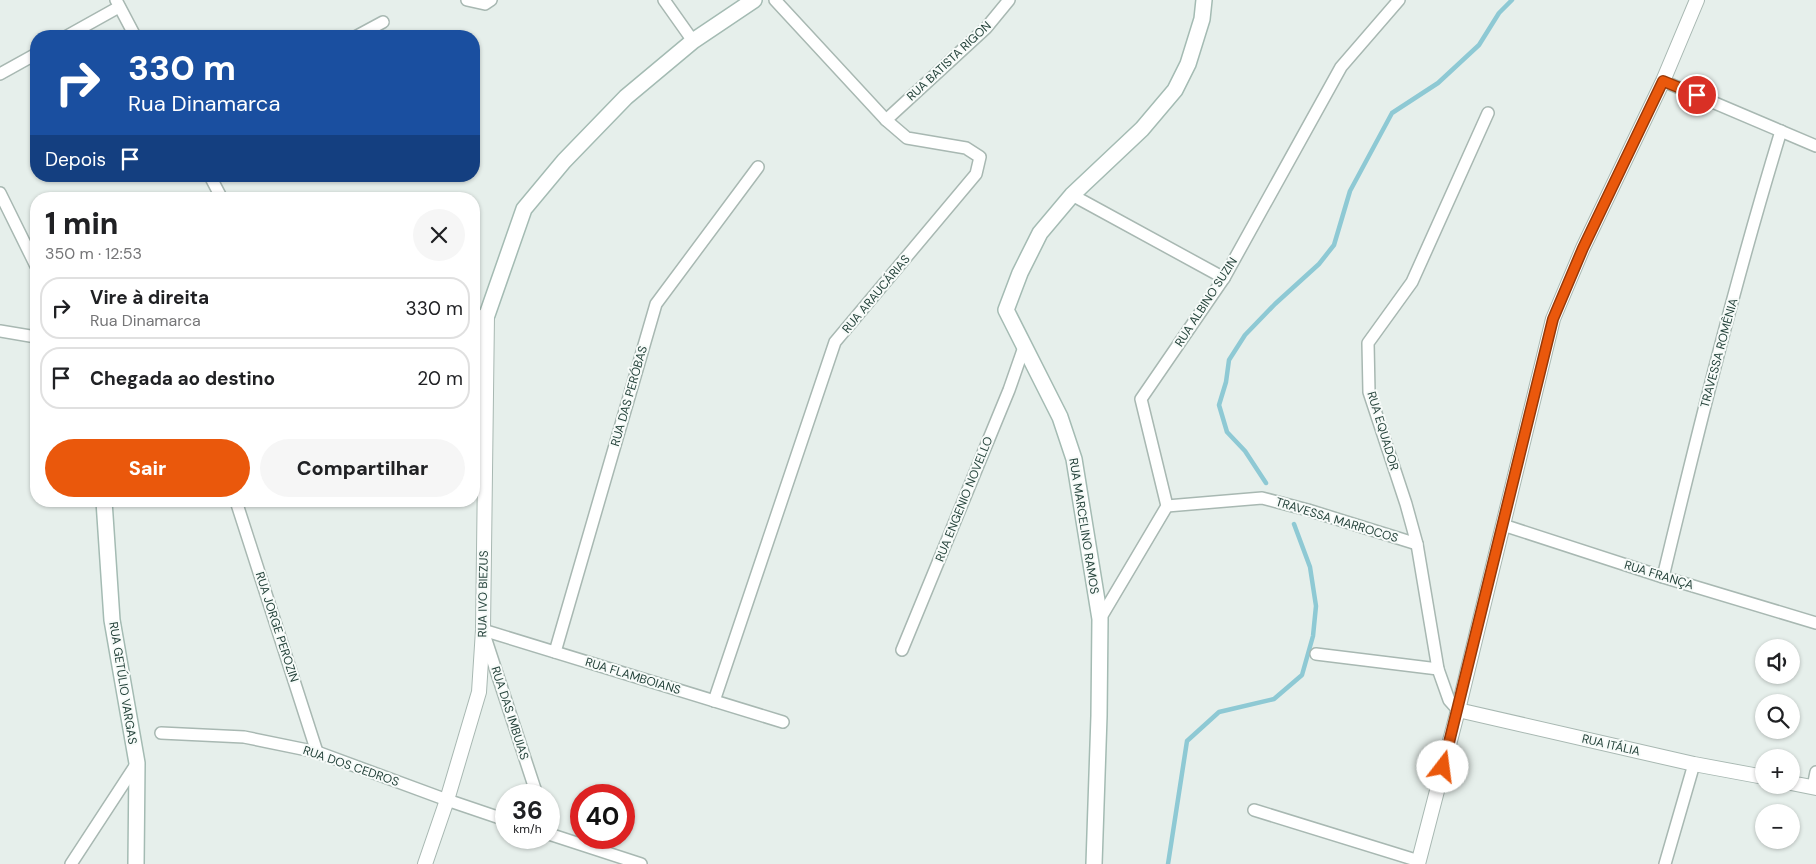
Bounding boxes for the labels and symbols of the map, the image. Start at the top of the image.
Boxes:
street label: RUA BATISTA RIGON [903,18,995,104]
pin [1676,74,1718,116]
street label: RUA ARAUCÁRIAS [839,251,914,337]
street label: RUA ALBINO SUZIN [1171,254,1241,350]
street label: TRAVESSA ROMÊNIA [1697,296,1741,410]
street label: RUA DAS PERÓBAS [607,344,651,448]
street label: RUA EQUADOR [1363,389,1403,473]
street label: RUA ENGENIO NOVELLO [932,434,996,564]
street label: RUA MARCELINO RAMOS [1065,457,1103,595]
street label: TRAVESSA MARROCOS [1274,494,1400,546]
street label: RUA IVO BIEZUS [474,550,492,638]
street label: RUA FRANÇA [1622,557,1696,593]
street label: RUA JORGE PEROZIN [252,570,302,684]
street label: RUA GETÚLIO VARGAS [105,621,141,745]
street label: RUA FLAMBOIANS [583,654,683,698]
street label: RUA DAS IMBUIAS [487,664,533,762]
street label: RUA ITÁLIA [1580,731,1642,759]
position arrow [1416,740,1468,792]
street label: RUA DOS CEDROS [301,742,401,790]
speed limit sign: 40 [570,784,635,849]

